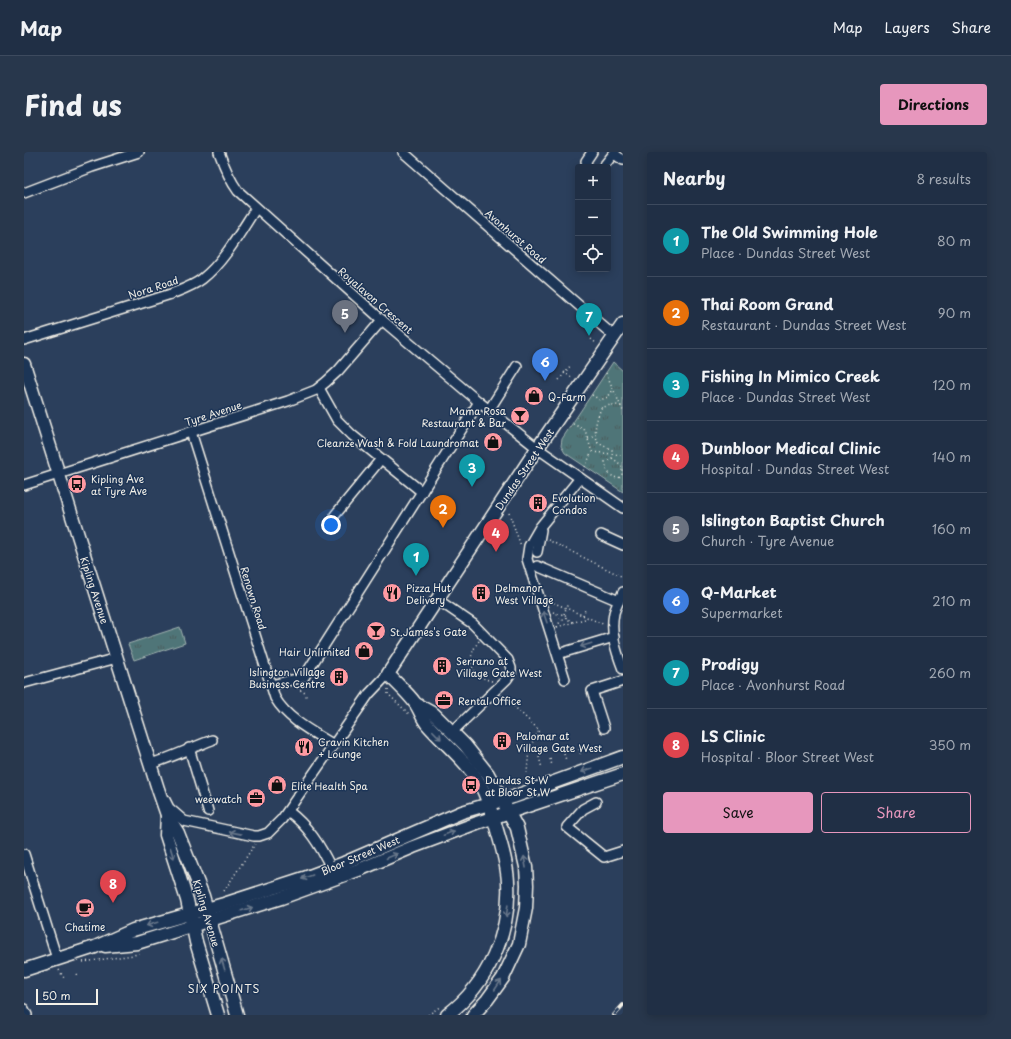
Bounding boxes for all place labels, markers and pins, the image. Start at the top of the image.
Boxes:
pin: 5 [332,300,358,333]
pin: 7 [576,303,602,336]
pin: 6 [532,348,558,381]
shop icon: Q-Farm [523,385,545,407]
place label: Q-Farm [548,389,586,404]
place label: Mama Rosa Restaurant & Bar [421,403,507,430]
bar icon: Mama Rosa Restaurant & Bar [509,405,531,427]
shop icon: Cleanze Wash & Fold Laundromat [482,431,504,453]
place label: Cleanze Wash & Fold Laundromat [317,435,479,450]
pin: 3 [459,454,485,487]
place label: Kipling Ave at Tyre Ave [91,471,147,499]
bus stop icon: Kipling Ave at Tyre Ave [66,473,88,495]
place label: Evolution Condos [552,490,595,517]
building icon: Evolution Condos [527,492,549,514]
pin: 2 [430,495,456,528]
pin: 4 [483,519,509,552]
pin: 1 [403,543,429,576]
place label: Pizza Hut Delivery [406,580,451,607]
place label: Delmanor West Village [495,580,553,607]
restaurant icon: Pizza Hut Delivery [381,582,403,604]
building icon: Delmanor West Village [470,582,492,604]
bar icon: St.James's Gate [365,620,387,642]
place label: St.James's Gate [390,624,467,639]
shop icon: Hair Unlimited [353,640,375,662]
place label: Hair Unlimited [279,644,350,659]
place label: Serrano at Village Gate West [456,653,542,680]
building icon: Serrano at Village Gate West [431,655,453,677]
place label: Islington Village Business Centre [249,664,325,691]
building icon: Islington Village Business Centre [328,666,350,688]
office icon: Rental Office [433,689,455,711]
place label: Rental Office [458,693,521,708]
place label: Palomar at Village Gate West [516,728,602,755]
building icon: Palomar at Village Gate West [491,730,513,752]
place label: Cravin Kitchen + Lounge [318,734,389,761]
restaurant icon: Cravin Kitchen + Lounge [293,736,315,758]
place label: Dundas St W at Bloor St W [485,772,550,799]
shop icon: Elite Health Spa [266,774,288,796]
bus stop icon: Dundas St W at Bloor St W [460,774,482,796]
place label: Elite Health Spa [291,778,369,793]
office icon: weewatch [245,787,267,809]
place label: weewatch [195,791,242,806]
pin: 8 [100,870,126,903]
cafe icon: Chatime [74,897,96,919]
place label: Chatime [65,919,105,934]

